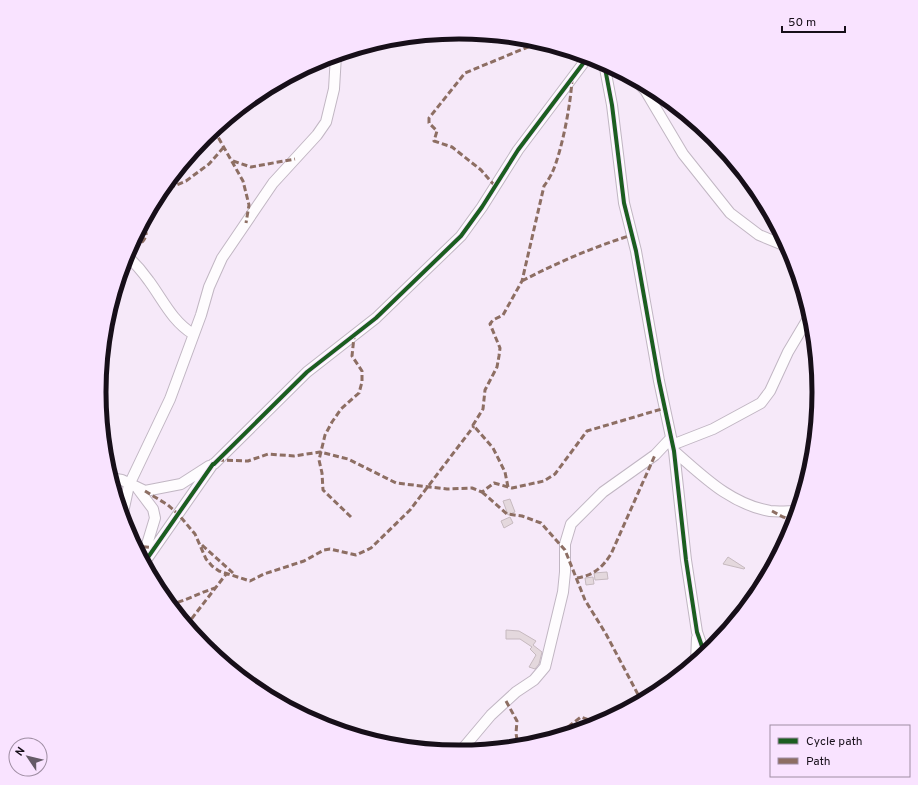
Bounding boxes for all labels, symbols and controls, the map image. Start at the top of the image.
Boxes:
scale bar [782,8,845,34]
text: 50 m [788,15,816,31]
legend [770,725,910,777]
text: Cycle path [806,734,863,750]
north arrow [8,737,48,777]
text: N [13,745,29,759]
text: Path [806,754,831,770]

